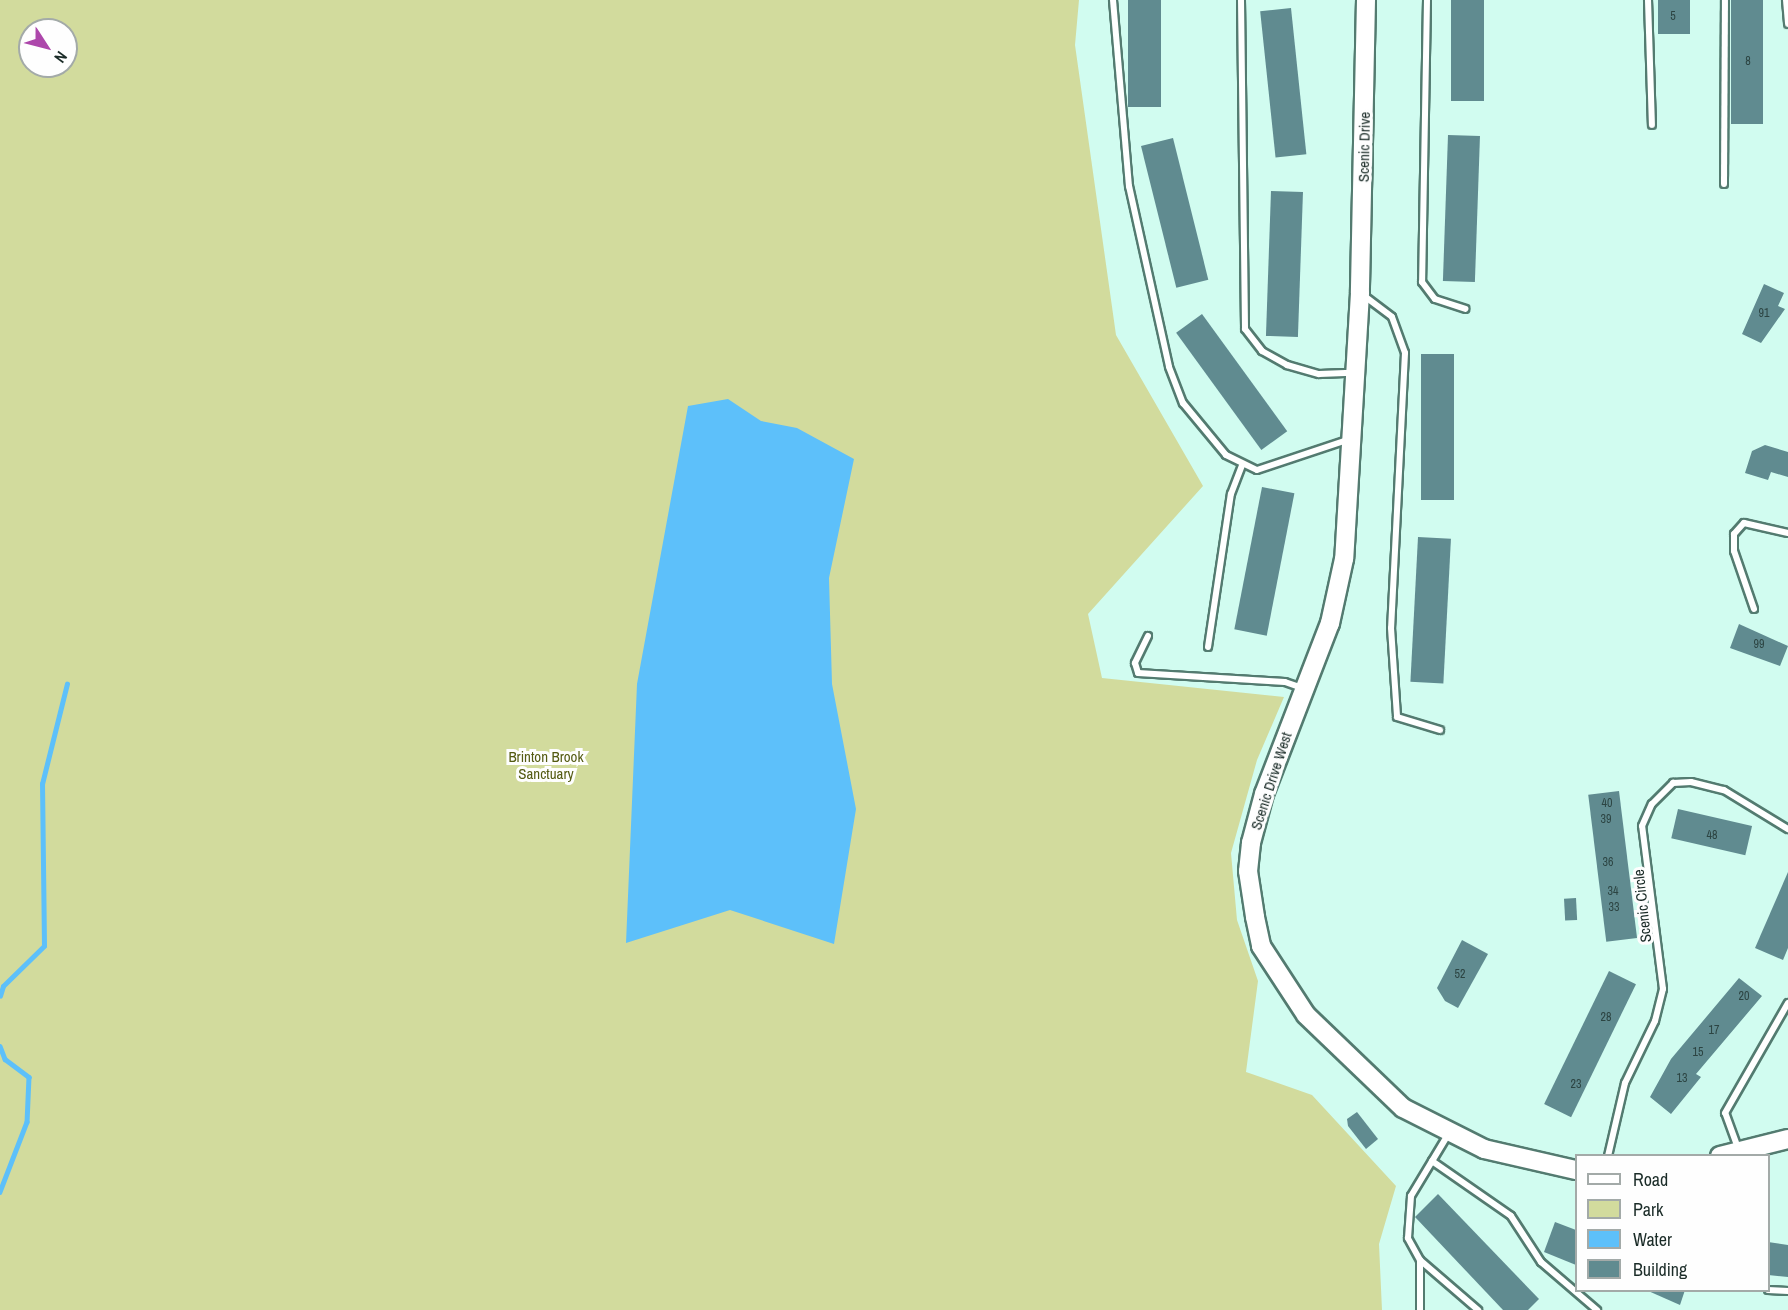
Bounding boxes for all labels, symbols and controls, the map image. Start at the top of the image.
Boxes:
house number: 5 [1670,10,1676,24]
north arrow [18,18,78,78]
text: N [49,47,73,68]
house number: 8 [1745,55,1751,69]
street label: Scenic Drive [1354,112,1374,182]
house number: 91 [1759,307,1769,321]
house number: 99 [1754,638,1764,652]
street label: Scenic Drive West [1247,730,1295,832]
park label: Brinton Brook Sanctuary [508,747,584,782]
house number: 40 [1602,797,1612,811]
house number: 39 [1601,813,1611,827]
house number: 48 [1707,829,1717,843]
house number: 36 [1603,856,1613,870]
street label: Scenic Circle [1629,869,1655,943]
house number: 34 [1608,885,1618,899]
house number: 33 [1609,901,1619,915]
house number: 52 [1455,968,1465,982]
house number: 20 [1739,990,1749,1004]
house number: 28 [1601,1011,1611,1025]
house number: 17 [1709,1024,1719,1038]
house number: 15 [1693,1046,1703,1060]
house number: 13 [1677,1072,1687,1086]
house number: 23 [1571,1078,1581,1092]
legend [1575,1154,1770,1292]
text: Road [1633,1167,1668,1192]
text: Park [1633,1197,1663,1222]
text: Water [1633,1227,1672,1252]
text: Building [1633,1257,1687,1282]

